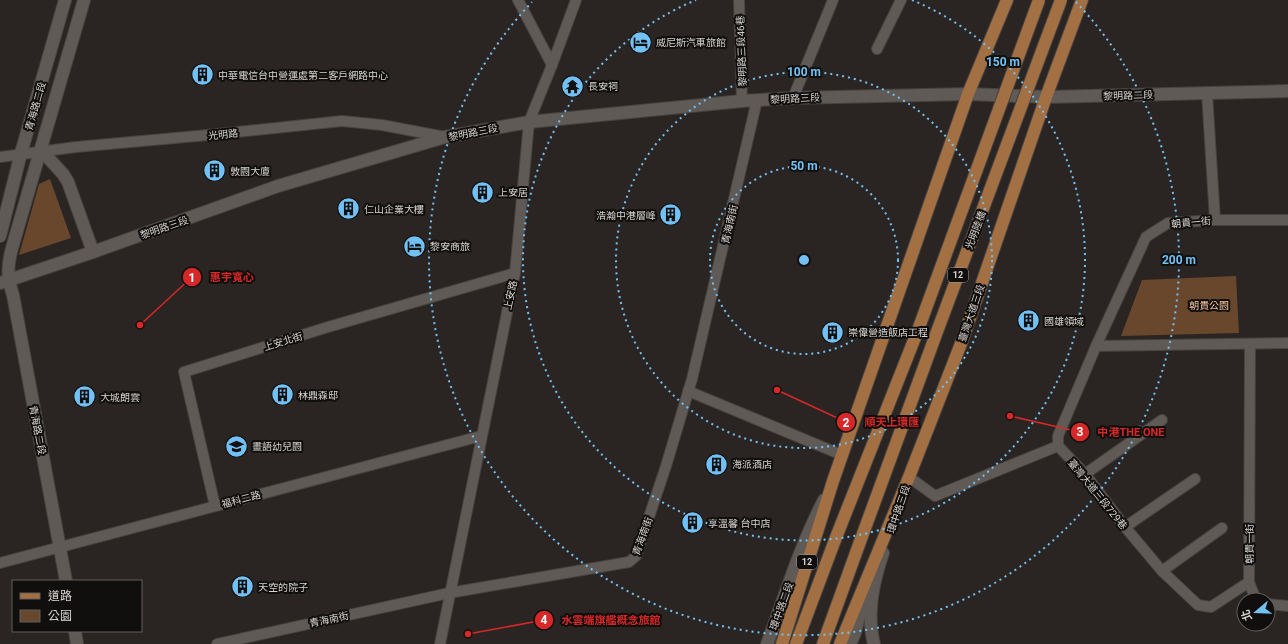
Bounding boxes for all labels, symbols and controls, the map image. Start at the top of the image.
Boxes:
street label: 黎明路三段46巷 [735,15,748,87]
hotel icon: 威尼斯汽車旅館 [628,29,654,55]
place label: 威尼斯汽車旅館 [656,37,726,48]
text: 150 m [986,55,1020,69]
building icon: 中華電信台中營運處第二客戶網路中心 [190,62,216,88]
text: 100 m [787,65,821,79]
place label: 中華電信台中營運處第二客戶網路中心 [218,70,388,81]
temple icon: 長安祠 [559,73,585,99]
street label: 青海路二段 [23,81,48,132]
place label: 長安祠 [588,81,618,92]
street label: 黎明路二段 [1103,89,1153,102]
street label: 黎明路三段 [770,92,820,105]
street label: 黎明路三段 [448,122,499,143]
street label: 光明路 [208,127,239,142]
building icon: 敦園大廈 [201,158,227,184]
text: 50 m [790,159,818,173]
place label: 敦園大廈 [230,166,270,177]
building icon: 上安居 [469,179,495,205]
place label: 上安居 [498,187,528,198]
building icon: 仁山企業大樓 [336,196,362,222]
building icon: 浩瀚中港層峰 [658,202,684,228]
street label: 青海南街 [720,203,739,245]
place label: 仁山企業大樓 [364,204,424,215]
place label: 浩瀚中港層峰 [596,210,656,221]
street label: 光明陸橋 [963,210,988,251]
street label: 黎明路三段 [139,214,190,241]
street label: 朝貴一街 [1171,215,1211,230]
hotel icon: 黎安商旅 [401,233,427,259]
place label: 黎安商旅 [430,241,470,252]
centre of rings [797,253,811,267]
text: 200 m [1162,253,1196,267]
callout: 惠宇寬心 [182,266,262,289]
road number: 12 [948,268,968,282]
text: 1 [189,271,195,285]
text: 惠宇寬心 [210,271,254,284]
street label: 上安路 [502,279,519,311]
street label: 臺灣大道三段 [957,283,986,343]
park label: 朝貴公園 [1189,300,1229,311]
building icon: 國雄領域 [1015,308,1041,334]
place label: 國雄領域 [1044,316,1084,327]
building icon: 崇偉營造飯店工程 [819,319,845,345]
place label: 崇偉營造飯店工程 [848,327,928,338]
street label: 上安北街 [262,330,304,353]
building icon: 林鼎森邸 [270,382,296,408]
building icon: 大城朗雲 [72,384,98,410]
place label: 林鼎森邸 [298,390,338,401]
place label: 大城朗雲 [100,392,140,403]
street label: 青海路二段 [27,405,48,456]
callout: 順天上環匯 [836,411,927,434]
text: 2 [843,416,850,430]
text: 順天上環匯 [865,416,920,429]
callout: 中港THE ONE [1070,420,1173,443]
text: 3 [1077,425,1084,439]
text: 中港THE ONE [1097,426,1165,439]
school or university icon: 畫語幼兒園 [223,433,249,459]
place label: 畫語幼兒園 [252,441,302,452]
building icon: 海派酒店 [703,451,729,477]
street label: 臺灣大道三段729巷 [1066,457,1129,532]
place label: 海派酒店 [732,459,772,470]
street label: 環中路三段 [885,484,912,535]
street label: 福科二路 [220,489,262,510]
building icon: 享溫馨 台中店 [679,510,705,536]
street label: 青海南街 [630,515,654,557]
place label: 享溫馨 台中店 [708,518,770,529]
street label: 朝貴一街 [1244,524,1255,564]
road number: 12 [797,555,817,569]
building icon: 天空的院子 [229,574,255,600]
legend [12,580,142,632]
street label: 環中路二段 [768,581,795,632]
place label: 天空的院子 [258,582,308,593]
text: 道路 [48,589,72,603]
north arrow [1236,592,1276,632]
text: 北 [1239,608,1255,622]
text: 公園 [48,609,72,623]
callout: 水雲端旗艦概念旅館 [534,609,669,632]
street label: 青海南街 [308,610,350,629]
text: 4 [541,613,548,627]
text: 水雲端旗艦概念旅館 [562,614,661,627]

